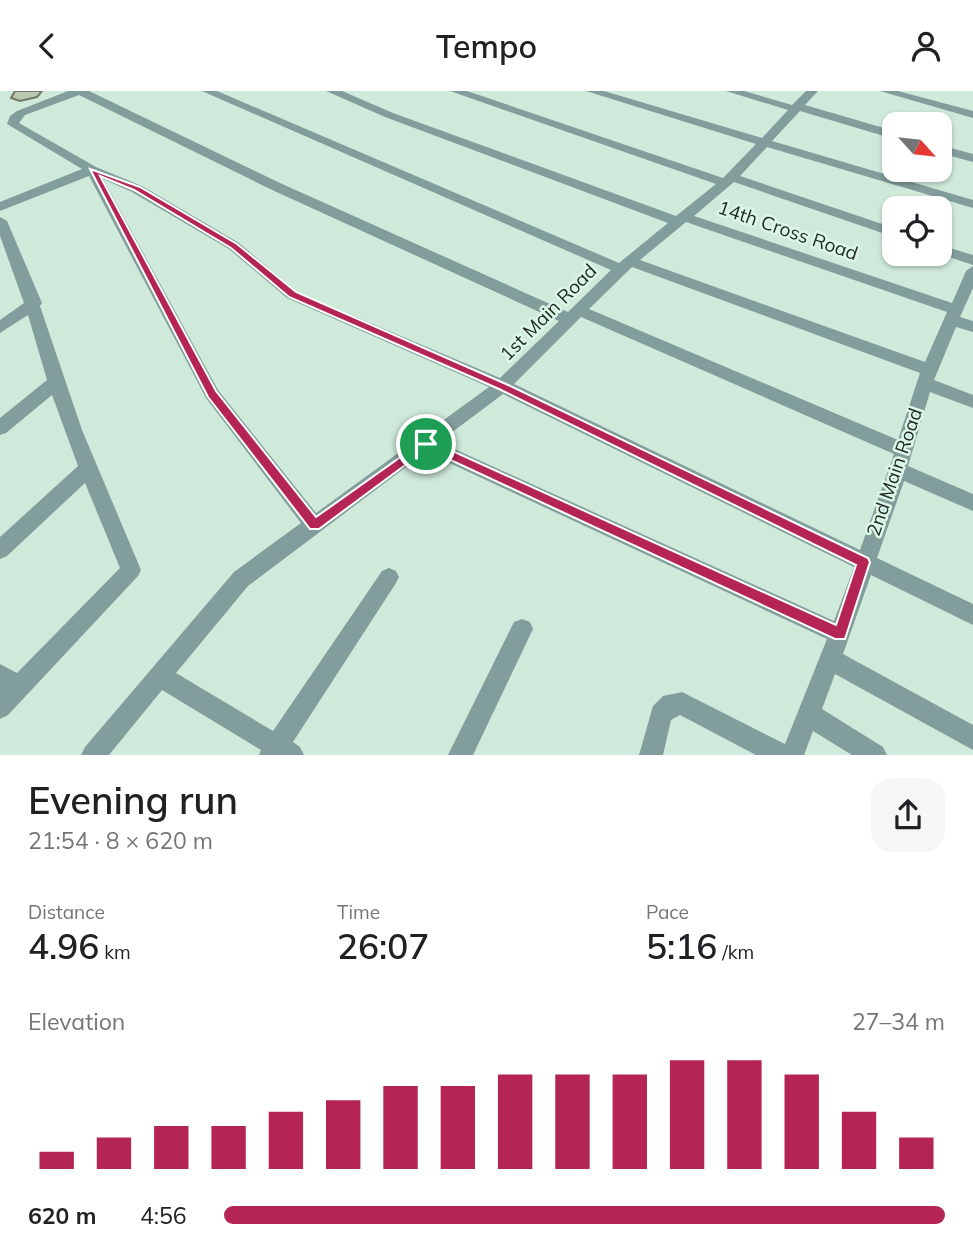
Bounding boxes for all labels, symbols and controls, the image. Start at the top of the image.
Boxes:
text: Tempo [436,26,537,66]
icon: back [28,27,66,65]
icon: person [907,27,945,65]
north arrow [882,112,952,182]
map controls [882,112,952,266]
street label: 14th Cross Road [715,195,861,265]
button: locate [882,196,952,266]
street label: 1st Main Road [495,259,601,365]
street label: 2nd Main Road [861,405,927,539]
pin [396,414,456,474]
icon: arrive [407,425,445,463]
text: Evening run [28,776,238,824]
button: share [871,778,945,852]
text: 21:54 · 8 × 620 m [28,826,213,855]
text: Distance [28,900,105,924]
text: Time [337,900,380,924]
text: Pace [646,900,689,924]
text: 4.96 [28,924,99,968]
text: 26:07 [337,924,429,968]
text: 5:16 [646,924,717,968]
text: km [99,940,131,964]
text: /km [717,940,754,964]
text: Elevation [28,1007,125,1036]
text: 27–34 m [852,1007,945,1036]
text: 620 m [28,1201,96,1230]
text: 4:56 [140,1201,187,1230]

